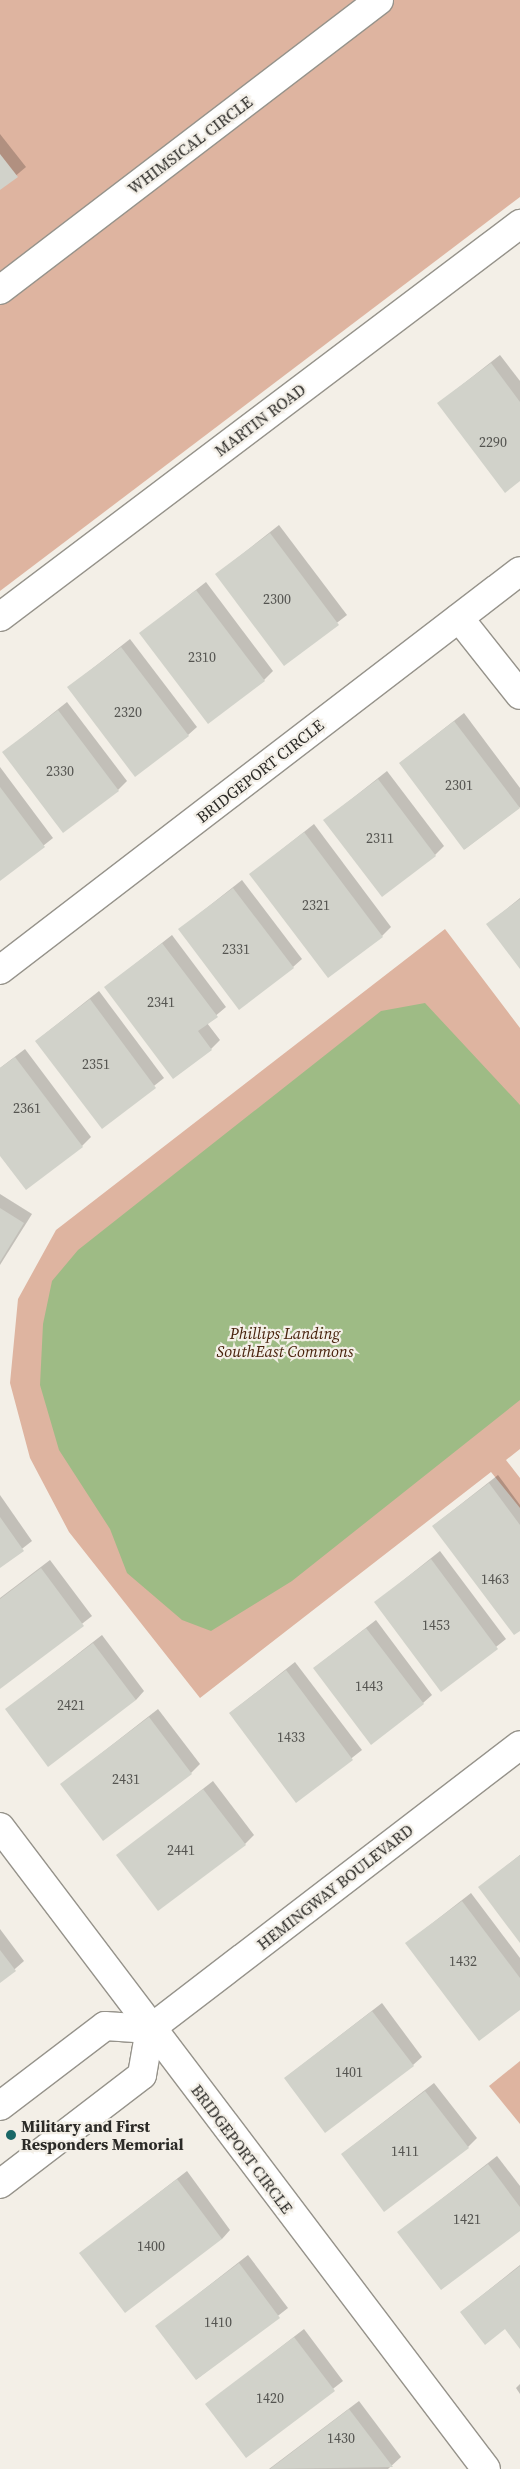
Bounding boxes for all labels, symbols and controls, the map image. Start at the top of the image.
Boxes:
street label: WHIMSICAL CIRCLE [124,92,256,198]
street label: MARTIN ROAD [211,380,309,460]
house number: 2290 [479,434,507,450]
house number: 2300 [263,591,291,607]
house number: 2310 [188,649,216,665]
house number: 2320 [114,704,142,720]
street label: BRIDGEPORT CIRCLE [192,715,328,827]
house number: 2330 [46,763,74,779]
house number: 2301 [445,777,473,793]
house number: 2311 [366,830,394,846]
house number: 2321 [302,897,330,913]
house number: 2331 [222,941,250,957]
house number: 2341 [147,994,175,1010]
house number: 2351 [82,1056,110,1072]
house number: 2361 [13,1100,41,1116]
park label: Phillips Landing SouthEast Commons [217,1323,353,1361]
house number: 1463 [481,1571,509,1587]
house number: 1453 [422,1617,450,1633]
house number: 1443 [355,1678,383,1694]
house number: 2421 [57,1697,85,1713]
house number: 1433 [277,1729,305,1745]
house number: 2431 [112,1771,140,1787]
street label: HEMINGWAY BOULEVARD [253,1820,417,1954]
house number: 2441 [167,1842,195,1858]
house number: 1432 [449,1953,477,1969]
house number: 1401 [335,2064,363,2080]
street label: BRIDGEPORT CIRCLE [187,2081,297,2217]
place label: Military and First Responders Memorial [21,2116,184,2154]
marker: Military and First Responders Memorial [5,2129,17,2141]
house number: 1411 [391,2143,419,2159]
house number: 1421 [453,2211,481,2227]
house number: 1400 [137,2238,165,2254]
house number: 1410 [204,2314,232,2330]
house number: 1420 [256,2390,284,2406]
house number: 1430 [327,2430,355,2446]

